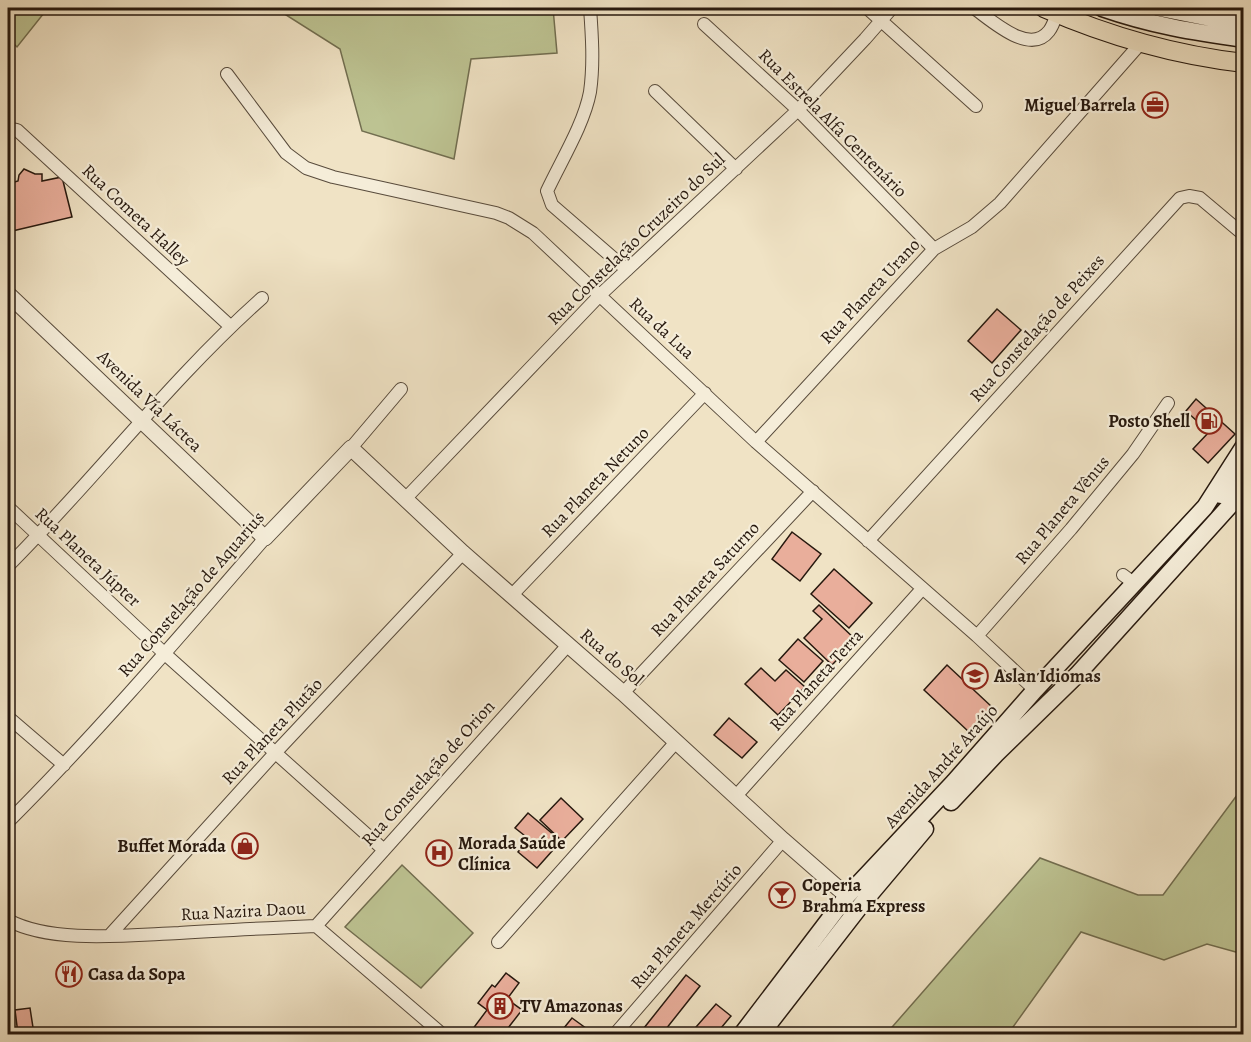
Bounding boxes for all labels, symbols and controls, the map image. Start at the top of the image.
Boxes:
street label: Rua Estrela Alfa Centenário [753,43,913,203]
office icon: Miguel Barrela [1140,90,1170,120]
place label: Miguel Barrela [1024,93,1136,117]
street label: Rua Constelação Cruzeiro do Sul [542,147,730,330]
street label: Rua Cometa Halley [77,159,196,272]
street label: Rua Planeta Urano [815,233,925,349]
street label: Rua Constelação de Peixes [964,249,1110,407]
street label: Rua da Lua [624,292,700,365]
street label: Avenida Vía Láctea [92,344,208,458]
fuel station icon: Posto Shell [1194,406,1224,436]
place label: Posto Shell [1108,409,1190,433]
street label: Rua Planeta Netuno [536,421,654,543]
street label: Rua Planeta Vênus [1009,451,1115,569]
street label: Rua Planeta Júpter [30,502,146,612]
street label: Rua Constelação de Aquarius [112,506,270,682]
street label: Rua Planeta Saturno [645,516,765,642]
street label: Rua do Sol [575,623,649,692]
street label: Rua Planeta Terra [764,623,869,736]
school or university icon: Aslan Idiomas [960,661,990,691]
place label: Aslan Idiomas [993,664,1101,688]
street label: Rua Planeta Plutão [216,672,328,790]
street label: Rua Constelação de Orion [356,695,500,851]
street label: Avenida André Araújo [878,699,1003,834]
shop icon: Buffet Morada [230,831,260,861]
place label: Morada Saúde Clínica [458,831,565,876]
place label: Buffet Morada [117,834,226,858]
hospital icon: Morada Saúde Clínica [424,838,454,868]
street label: Rua Planeta Mercúrio [625,858,747,994]
place label: Coperia Brahma Express [802,873,925,918]
bar icon: Coperia Brahma Express [767,880,797,910]
street label: Rua Nazira Daou [180,896,306,926]
restaurant icon: Casa da Sopa [54,959,84,989]
place label: Casa da Sopa [88,962,186,986]
building icon: TV Amazonas [485,991,515,1021]
place label: TV Amazonas [520,994,623,1018]

